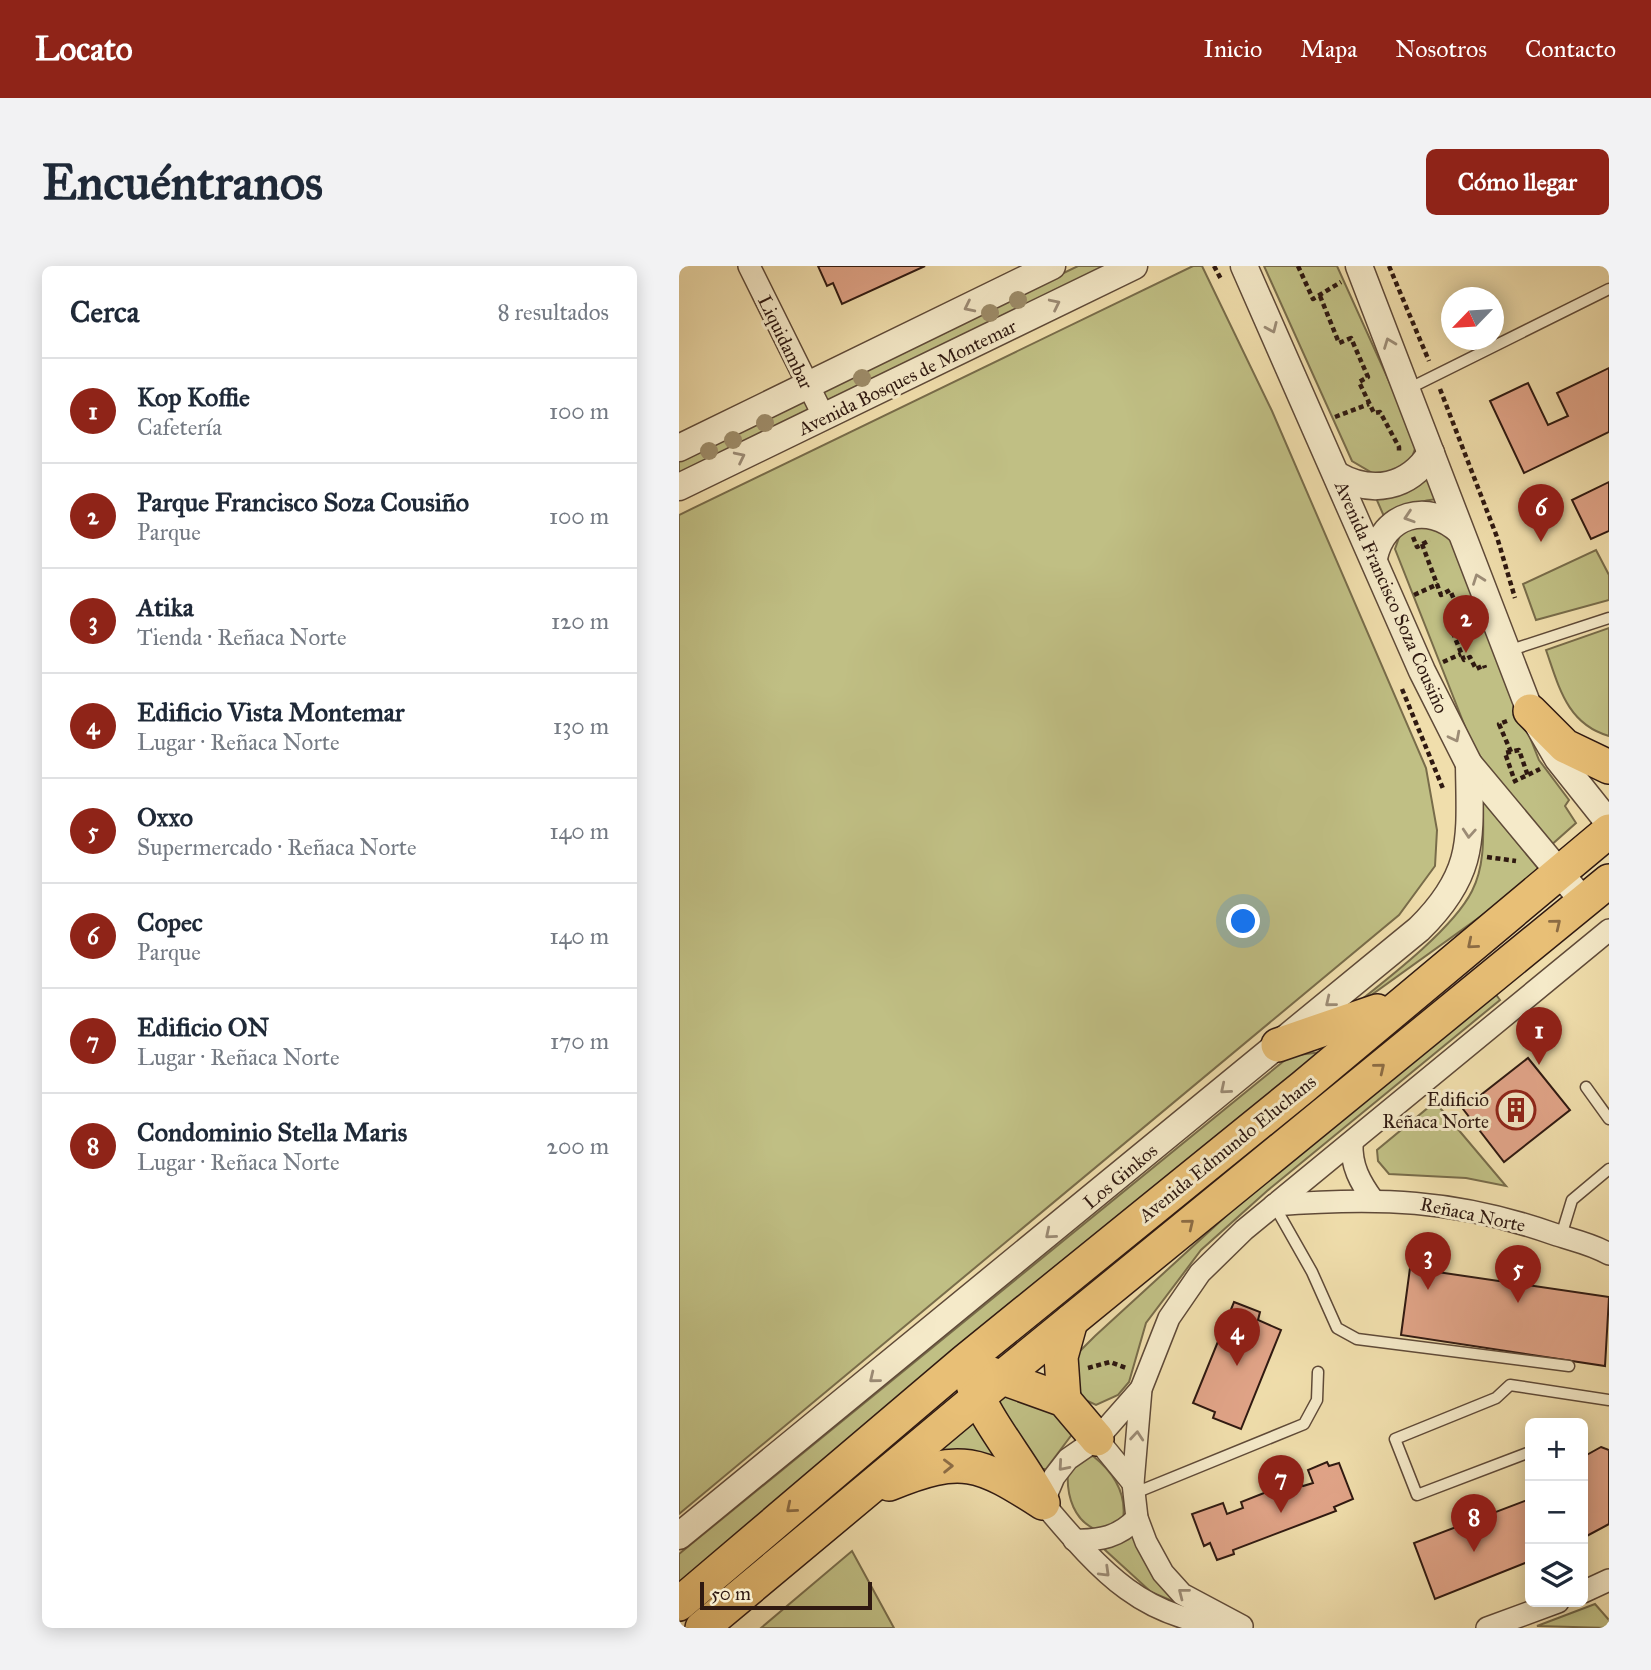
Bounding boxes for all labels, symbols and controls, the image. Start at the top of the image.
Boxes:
text: Locato [35,29,133,69]
text: Inicio [1204,34,1262,64]
text: Mapa [1300,34,1357,64]
text: Nosotros [1395,34,1487,64]
text: Contacto [1525,34,1616,64]
button: Cómo llegar [1426,149,1609,215]
text: Encuéntranos [42,153,323,212]
north arrow [1441,287,1504,350]
street label: Liquidambar [752,292,818,394]
text: Cerca [70,294,139,330]
text: 8 resultados [497,298,609,326]
one-way arrow [964,298,976,312]
one-way arrow [1048,299,1060,313]
street label: Avenida Bosques de Montemar [793,314,1021,442]
one-way arrow [1264,321,1278,333]
one-way arrow [1383,338,1397,350]
text: Kop Koffie [137,381,250,413]
text: 1 [88,397,98,425]
text: 100 m [549,397,609,425]
text: Cafetería [137,413,222,441]
one-way arrow [733,452,745,466]
street label: Avenida Francisco Soza Cousiño [1329,477,1453,717]
pin: 6 [1518,484,1564,542]
text: Parque Francisco Soza Cousiño [137,486,469,518]
text: 2 [87,502,99,530]
text: 100 m [549,502,609,530]
one-way arrow [1403,509,1415,524]
text: Parque [137,518,201,546]
one-way arrow [1472,573,1486,585]
text: Atika [137,591,194,623]
pin: 2 [1443,595,1489,653]
text: 3 [88,607,98,635]
text: 120 m [551,607,609,635]
text: Tienda · Reñaca Norte [137,623,347,651]
text: Edificio Vista Montemar [137,696,405,728]
text: 4 [87,712,99,740]
text: 130 m [553,712,609,740]
text: Lugar · Reñaca Norte [137,728,340,756]
one-way arrow [1447,730,1461,742]
text: Oxxo [137,801,193,833]
text: 5 [88,817,98,845]
text: 140 m [549,817,609,845]
one-way arrow [1462,827,1477,838]
text: Supermercado · Reñaca Norte [137,833,417,861]
your location [1226,904,1260,938]
text: Copec [137,906,203,938]
one-way arrow [1549,920,1561,933]
text: 6 [87,922,99,950]
text: 140 m [549,922,609,950]
one-way arrow [1468,936,1481,948]
text: Parque [137,938,201,966]
one-way arrow [1325,994,1338,1006]
pin: 1 [1516,1007,1562,1065]
text: Edificio ON [137,1011,269,1043]
text: 7 [87,1027,99,1055]
text: 170 m [550,1027,609,1055]
text: Lugar · Reñaca Norte [137,1043,340,1071]
one-way arrow [1371,1064,1384,1076]
street label: Avenida Edmundo Eluchans [1133,1070,1321,1228]
one-way arrow [1221,1081,1234,1093]
place label: Edificio Reñaca Norte [1382,1088,1489,1133]
building icon: Edificio Reñaca Norte [1495,1089,1537,1131]
text: Condominio Stella Maris [137,1116,407,1148]
text: 8 [87,1132,99,1160]
text: 200 m [547,1132,609,1160]
street label: Los Ginkos [1079,1139,1162,1214]
text: Lugar · Reñaca Norte [137,1148,340,1176]
street label: Reñaca Norte [1418,1192,1528,1237]
one-way arrow [1182,1220,1194,1233]
one-way arrow [1045,1226,1058,1238]
pin: 3 [1405,1232,1451,1290]
pin: 5 [1495,1245,1541,1303]
pin: 4 [1214,1308,1260,1366]
one-way arrow [869,1370,882,1382]
map controls [1525,1418,1588,1607]
button: + [1525,1418,1588,1481]
one-way arrow [1129,1430,1144,1441]
pin: 7 [1258,1455,1304,1513]
one-way arrow [943,1458,954,1474]
one-way arrow [1059,1458,1072,1471]
button: − [1525,1481,1588,1544]
pin: 8 [1451,1494,1497,1552]
one-way arrow [787,1500,800,1512]
button: layers [1525,1544,1588,1607]
one-way arrow [1096,1564,1109,1577]
scale bar [700,1579,871,1611]
text: 50 m [711,1582,751,1605]
one-way arrow [1179,1588,1191,1601]

